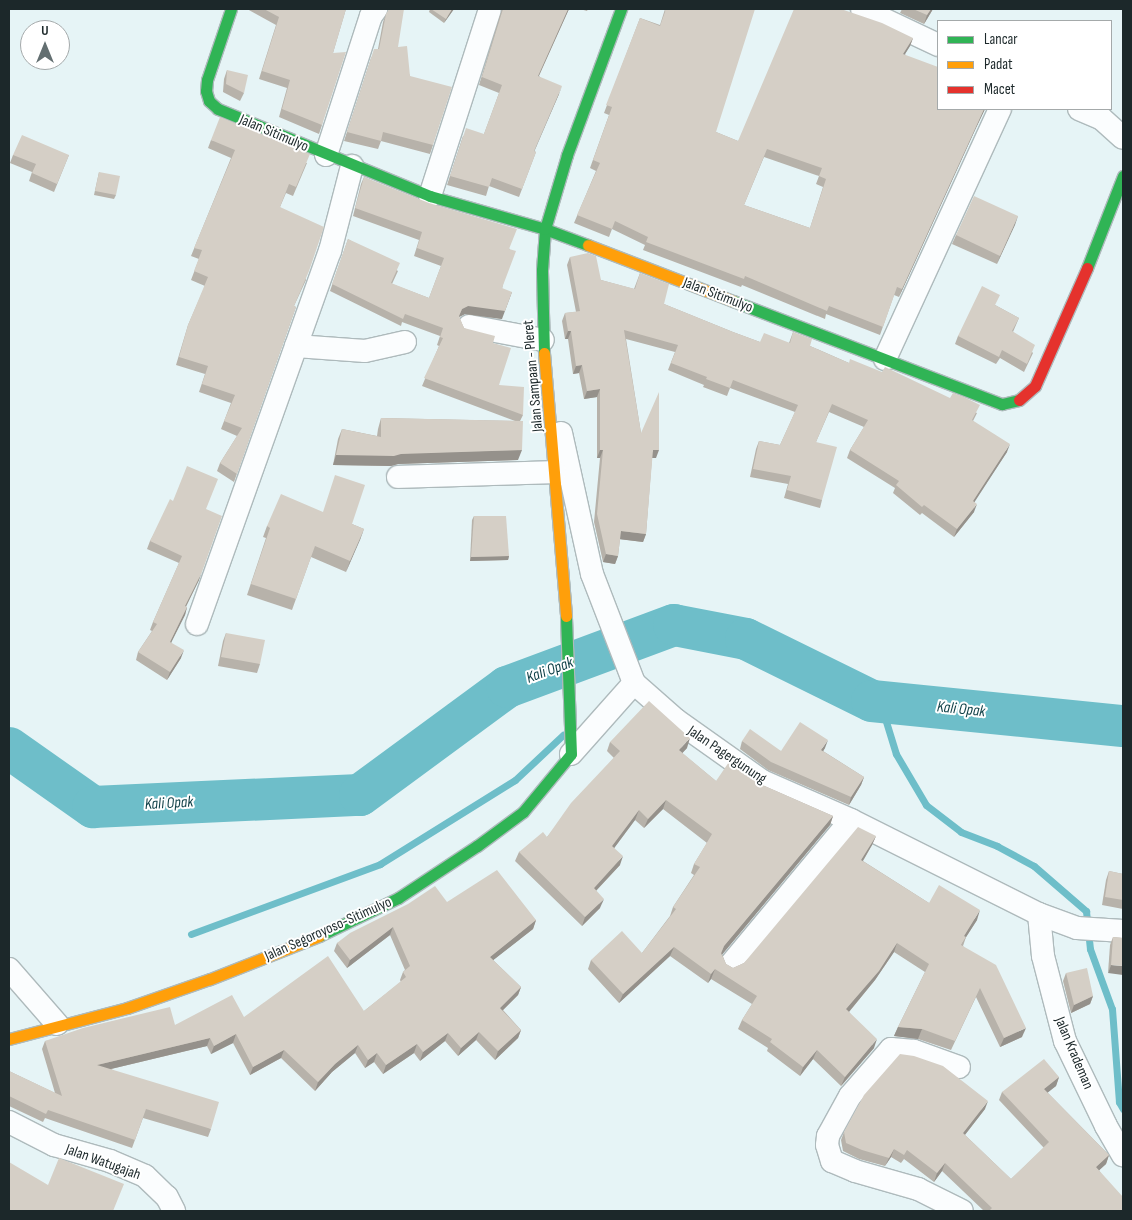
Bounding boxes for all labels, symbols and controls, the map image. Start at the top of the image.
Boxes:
north arrow [20,20,70,70]
legend [937,20,1112,110]
text: U [41,22,49,39]
text: Lancar [984,30,1018,49]
text: Padat [984,55,1013,74]
text: Macet [984,80,1015,99]
street label: Jalan Sitimulyo [237,110,311,156]
street label: Jalan Sitimulyo [681,273,755,317]
street label: Jalan Sampaan - Pleret [519,319,547,433]
water label: Kali Opak [524,654,576,688]
water label: Kali Opak [936,698,986,722]
street label: Jalan Pagergunung [684,722,770,788]
water label: Kali Opak [144,793,194,815]
street label: Jalan Segoroyoso-Sitimulyo [262,893,394,965]
street label: Jalan Krademan [1051,1014,1097,1092]
street label: Jalan Watugajah [63,1140,143,1184]

